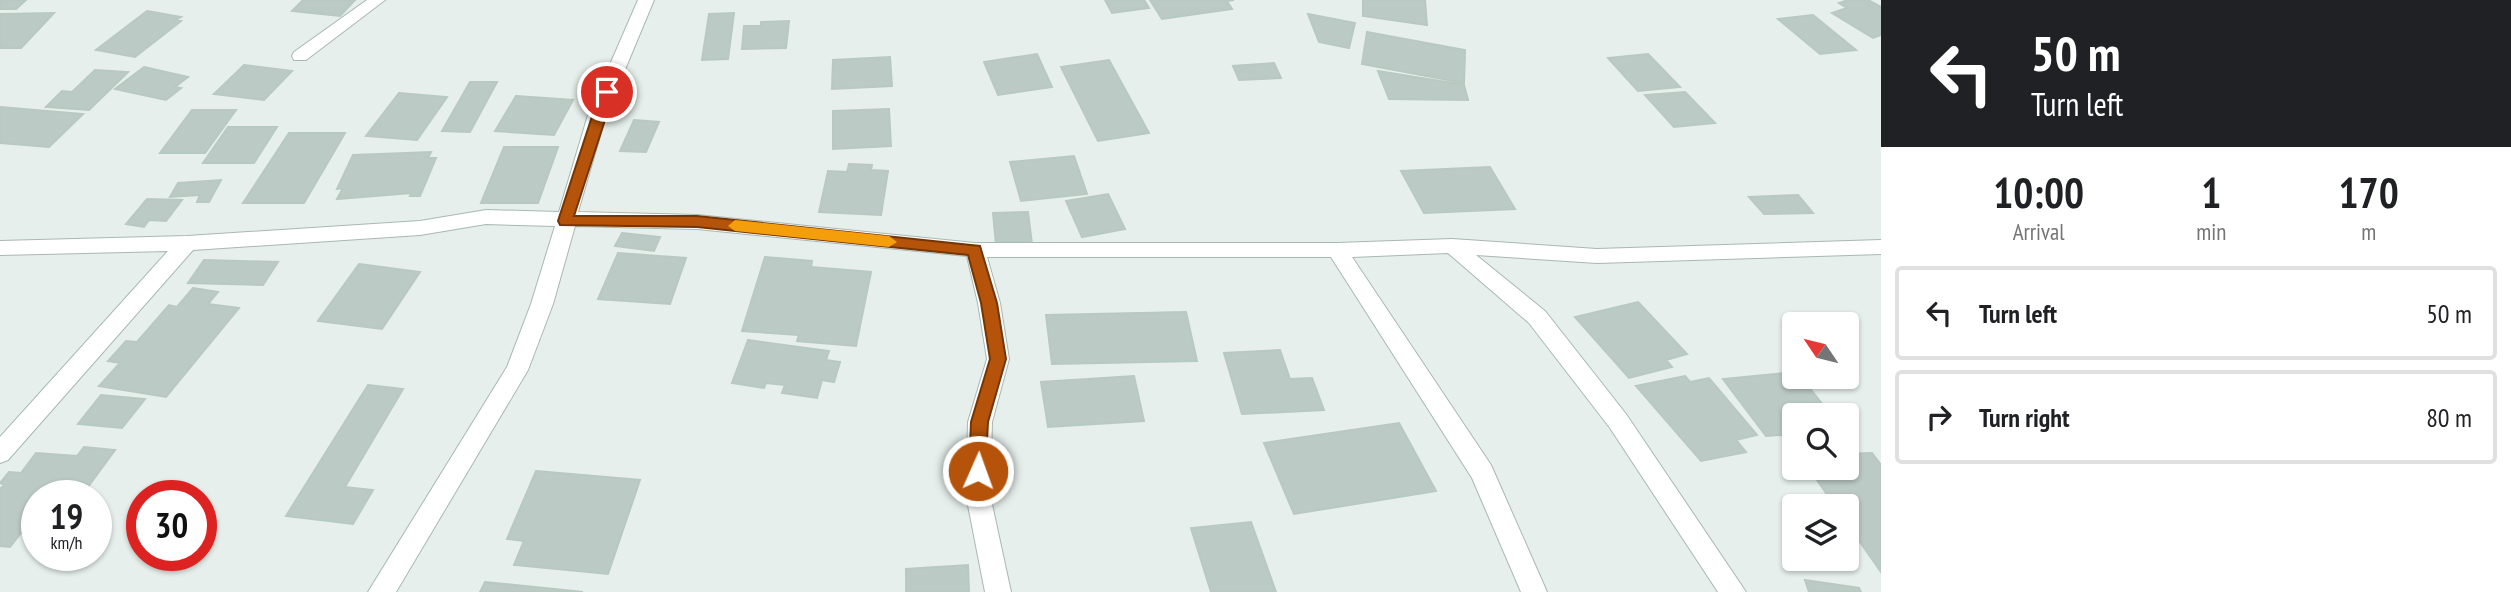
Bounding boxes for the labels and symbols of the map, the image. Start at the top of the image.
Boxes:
pin [577,62,637,122]
north arrow [1782,312,1858,388]
position arrow [941,434,1015,508]
speed limit sign: 30 [126,480,217,571]

